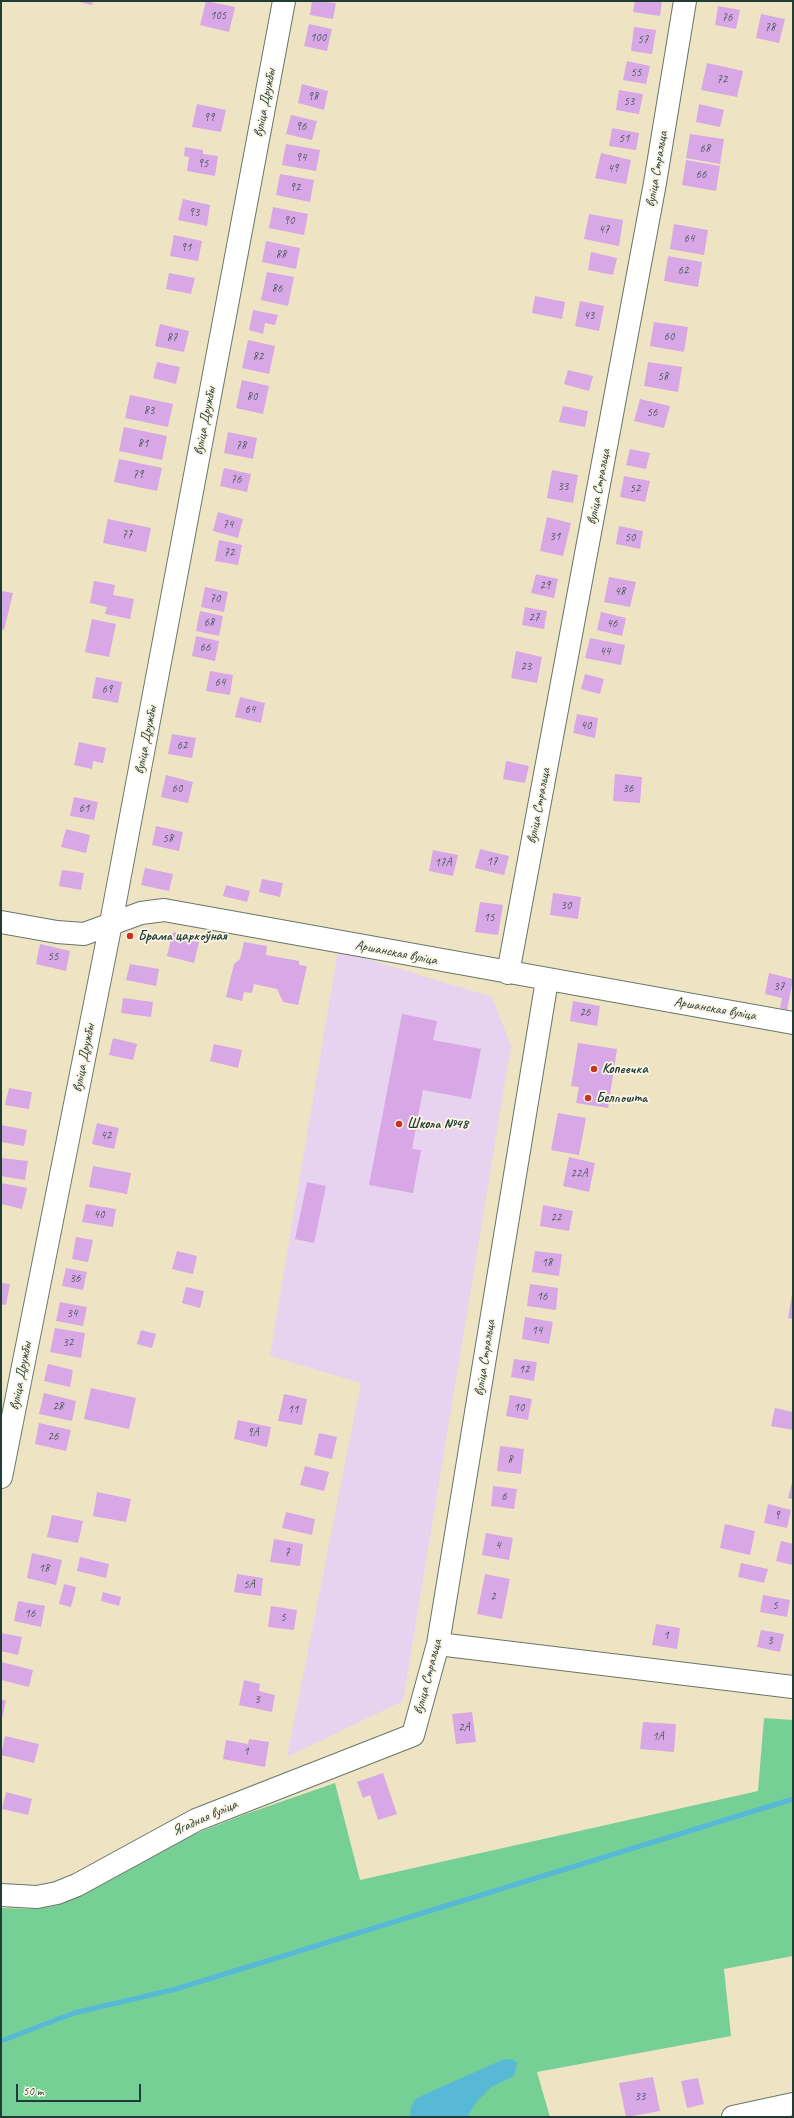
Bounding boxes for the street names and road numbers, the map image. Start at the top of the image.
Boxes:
street label: вуліца Дружбы [250,67,280,139]
street label: вуліца Стральца [642,130,672,208]
street label: вуліца Дружбы [190,385,220,457]
street label: вуліца Стральца [583,448,615,526]
street label: вуліца Дружбы [131,704,161,776]
street label: вуліца Стральца [523,767,555,845]
street label: Аршанская вуліца [354,937,438,969]
street label: Аршанская вуліца [673,994,757,1024]
street label: вуліца Дружбы [69,1022,99,1094]
street label: вуліца Стральца [471,1319,499,1397]
street label: вуліца Дружбы [6,1340,36,1412]
street label: вуліца Стральца [410,1638,446,1716]
street label: Ягадная вуліца [170,1796,240,1840]

